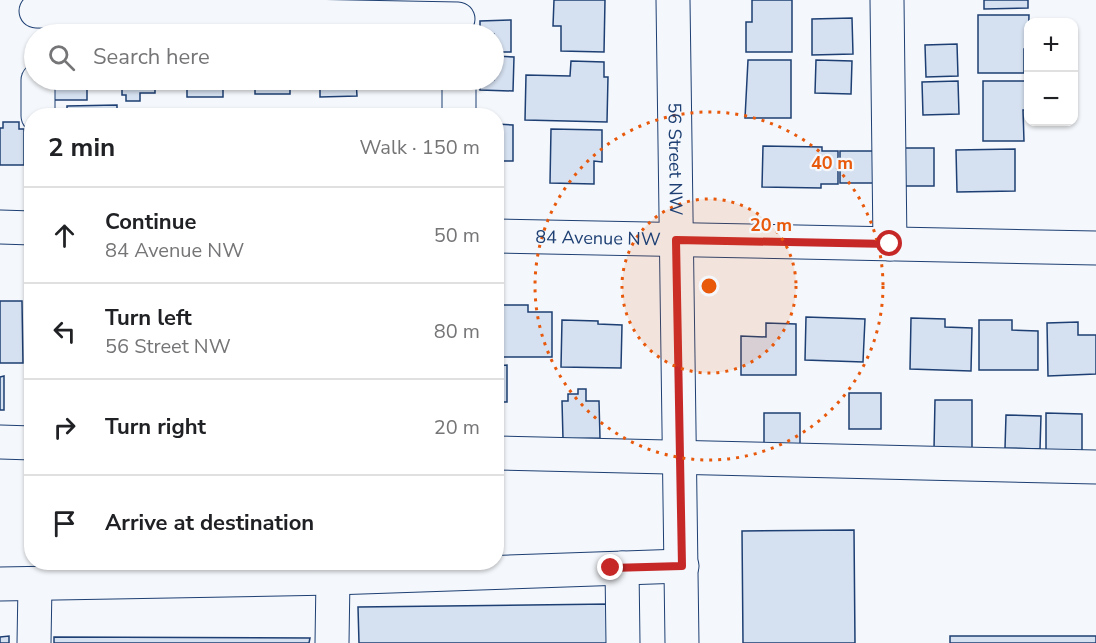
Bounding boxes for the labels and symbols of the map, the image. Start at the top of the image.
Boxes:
street label: 56 Street NW [662,102,688,216]
text: 40 m [811,151,853,175]
text: 20 m [750,213,792,237]
street label: 84 Avenue NW [535,225,661,251]
route start [876,230,902,256]
centre of rings [699,276,719,296]
route end [597,554,623,580]

